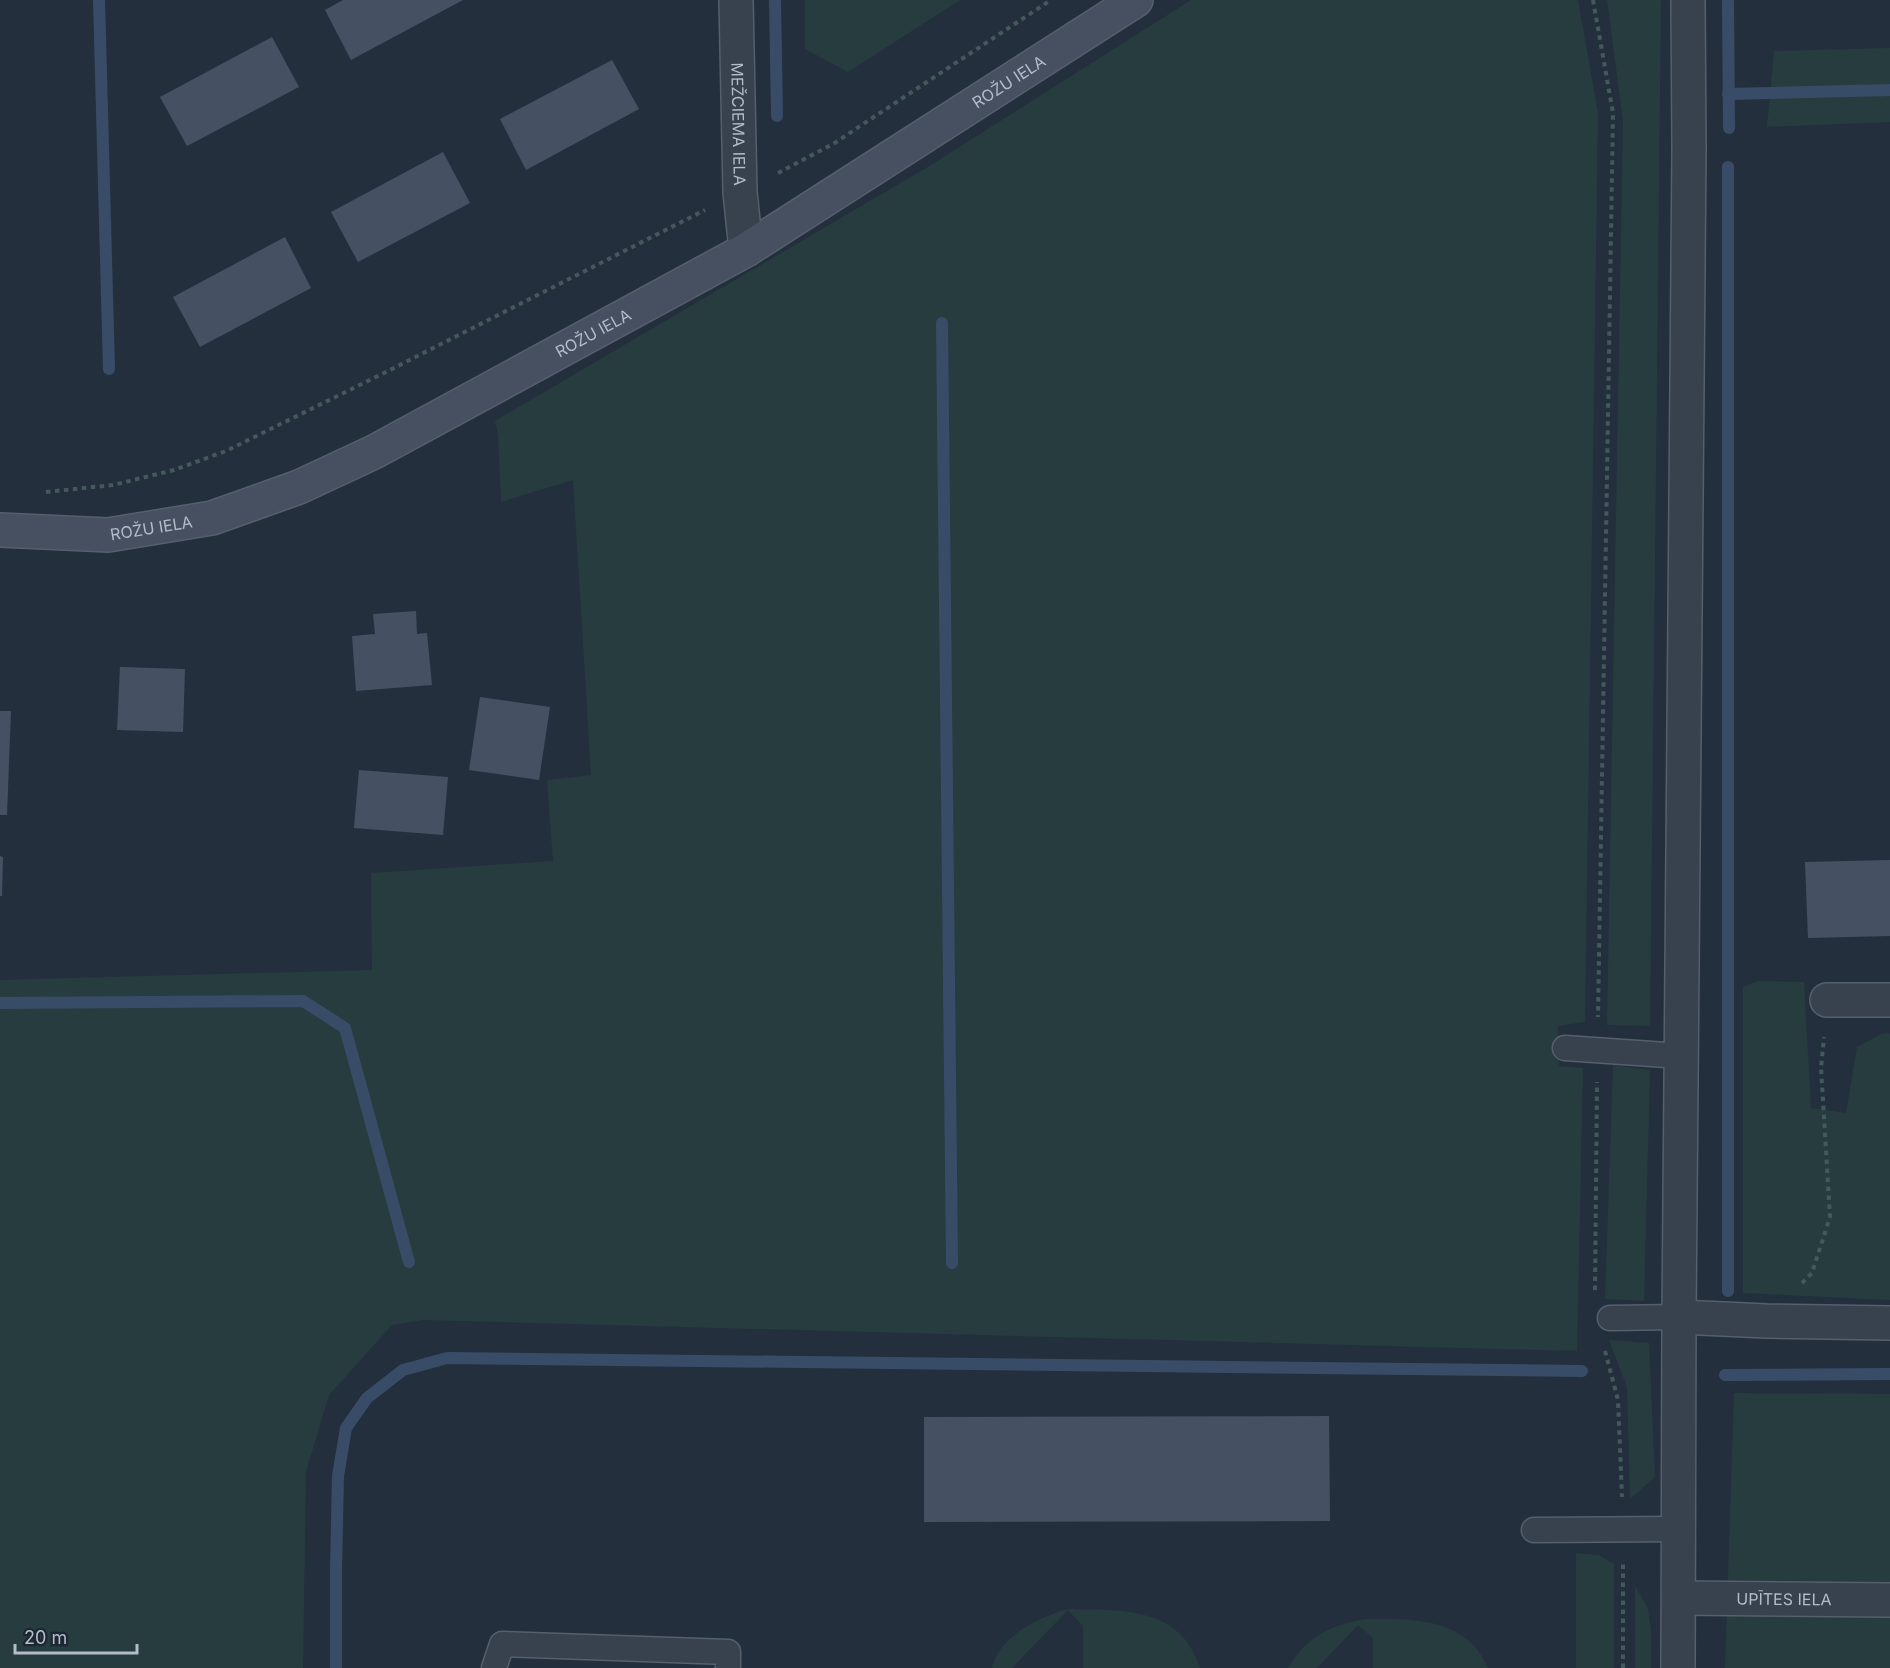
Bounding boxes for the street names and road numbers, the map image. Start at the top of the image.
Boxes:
street label: ROŽU IELA [968,51,1049,112]
street label: MEŽCIEMA IELA [727,62,750,186]
street label: ROŽU IELA [552,304,634,362]
street label: ROŽU IELA [109,511,194,544]
street label: UPĪTES IELA [1736,1589,1832,1609]

